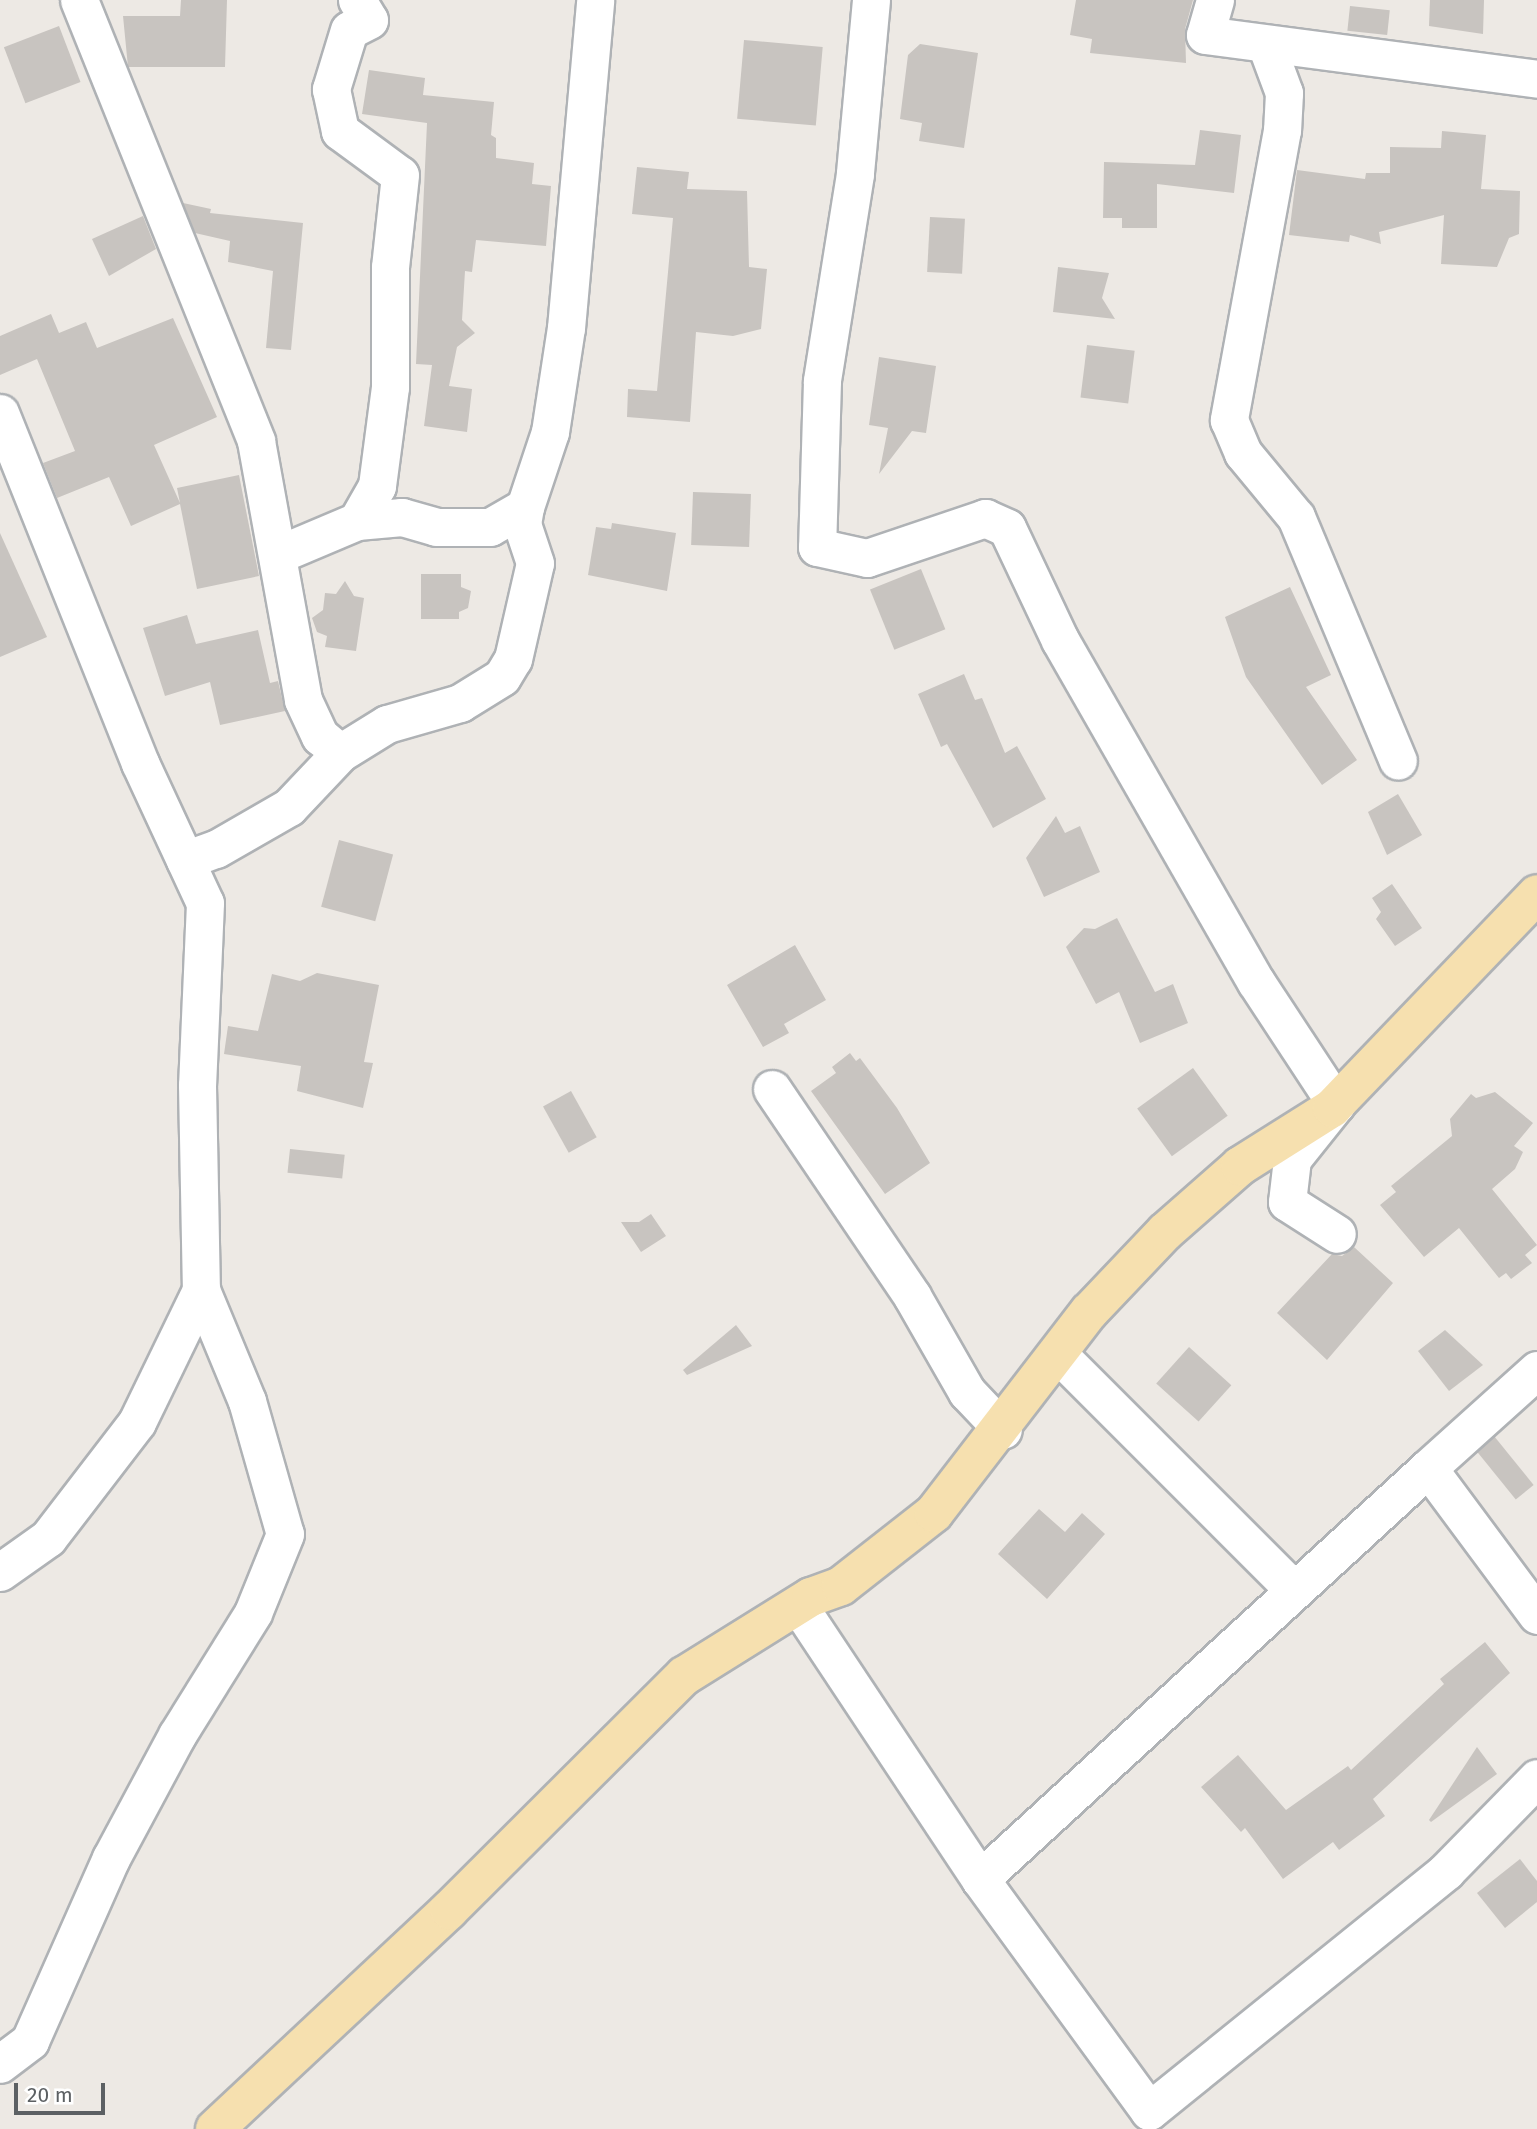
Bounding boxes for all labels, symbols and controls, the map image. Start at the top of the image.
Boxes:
scale bar [18,2070,108,2114]
text: 20 m [27,2082,73,2108]

